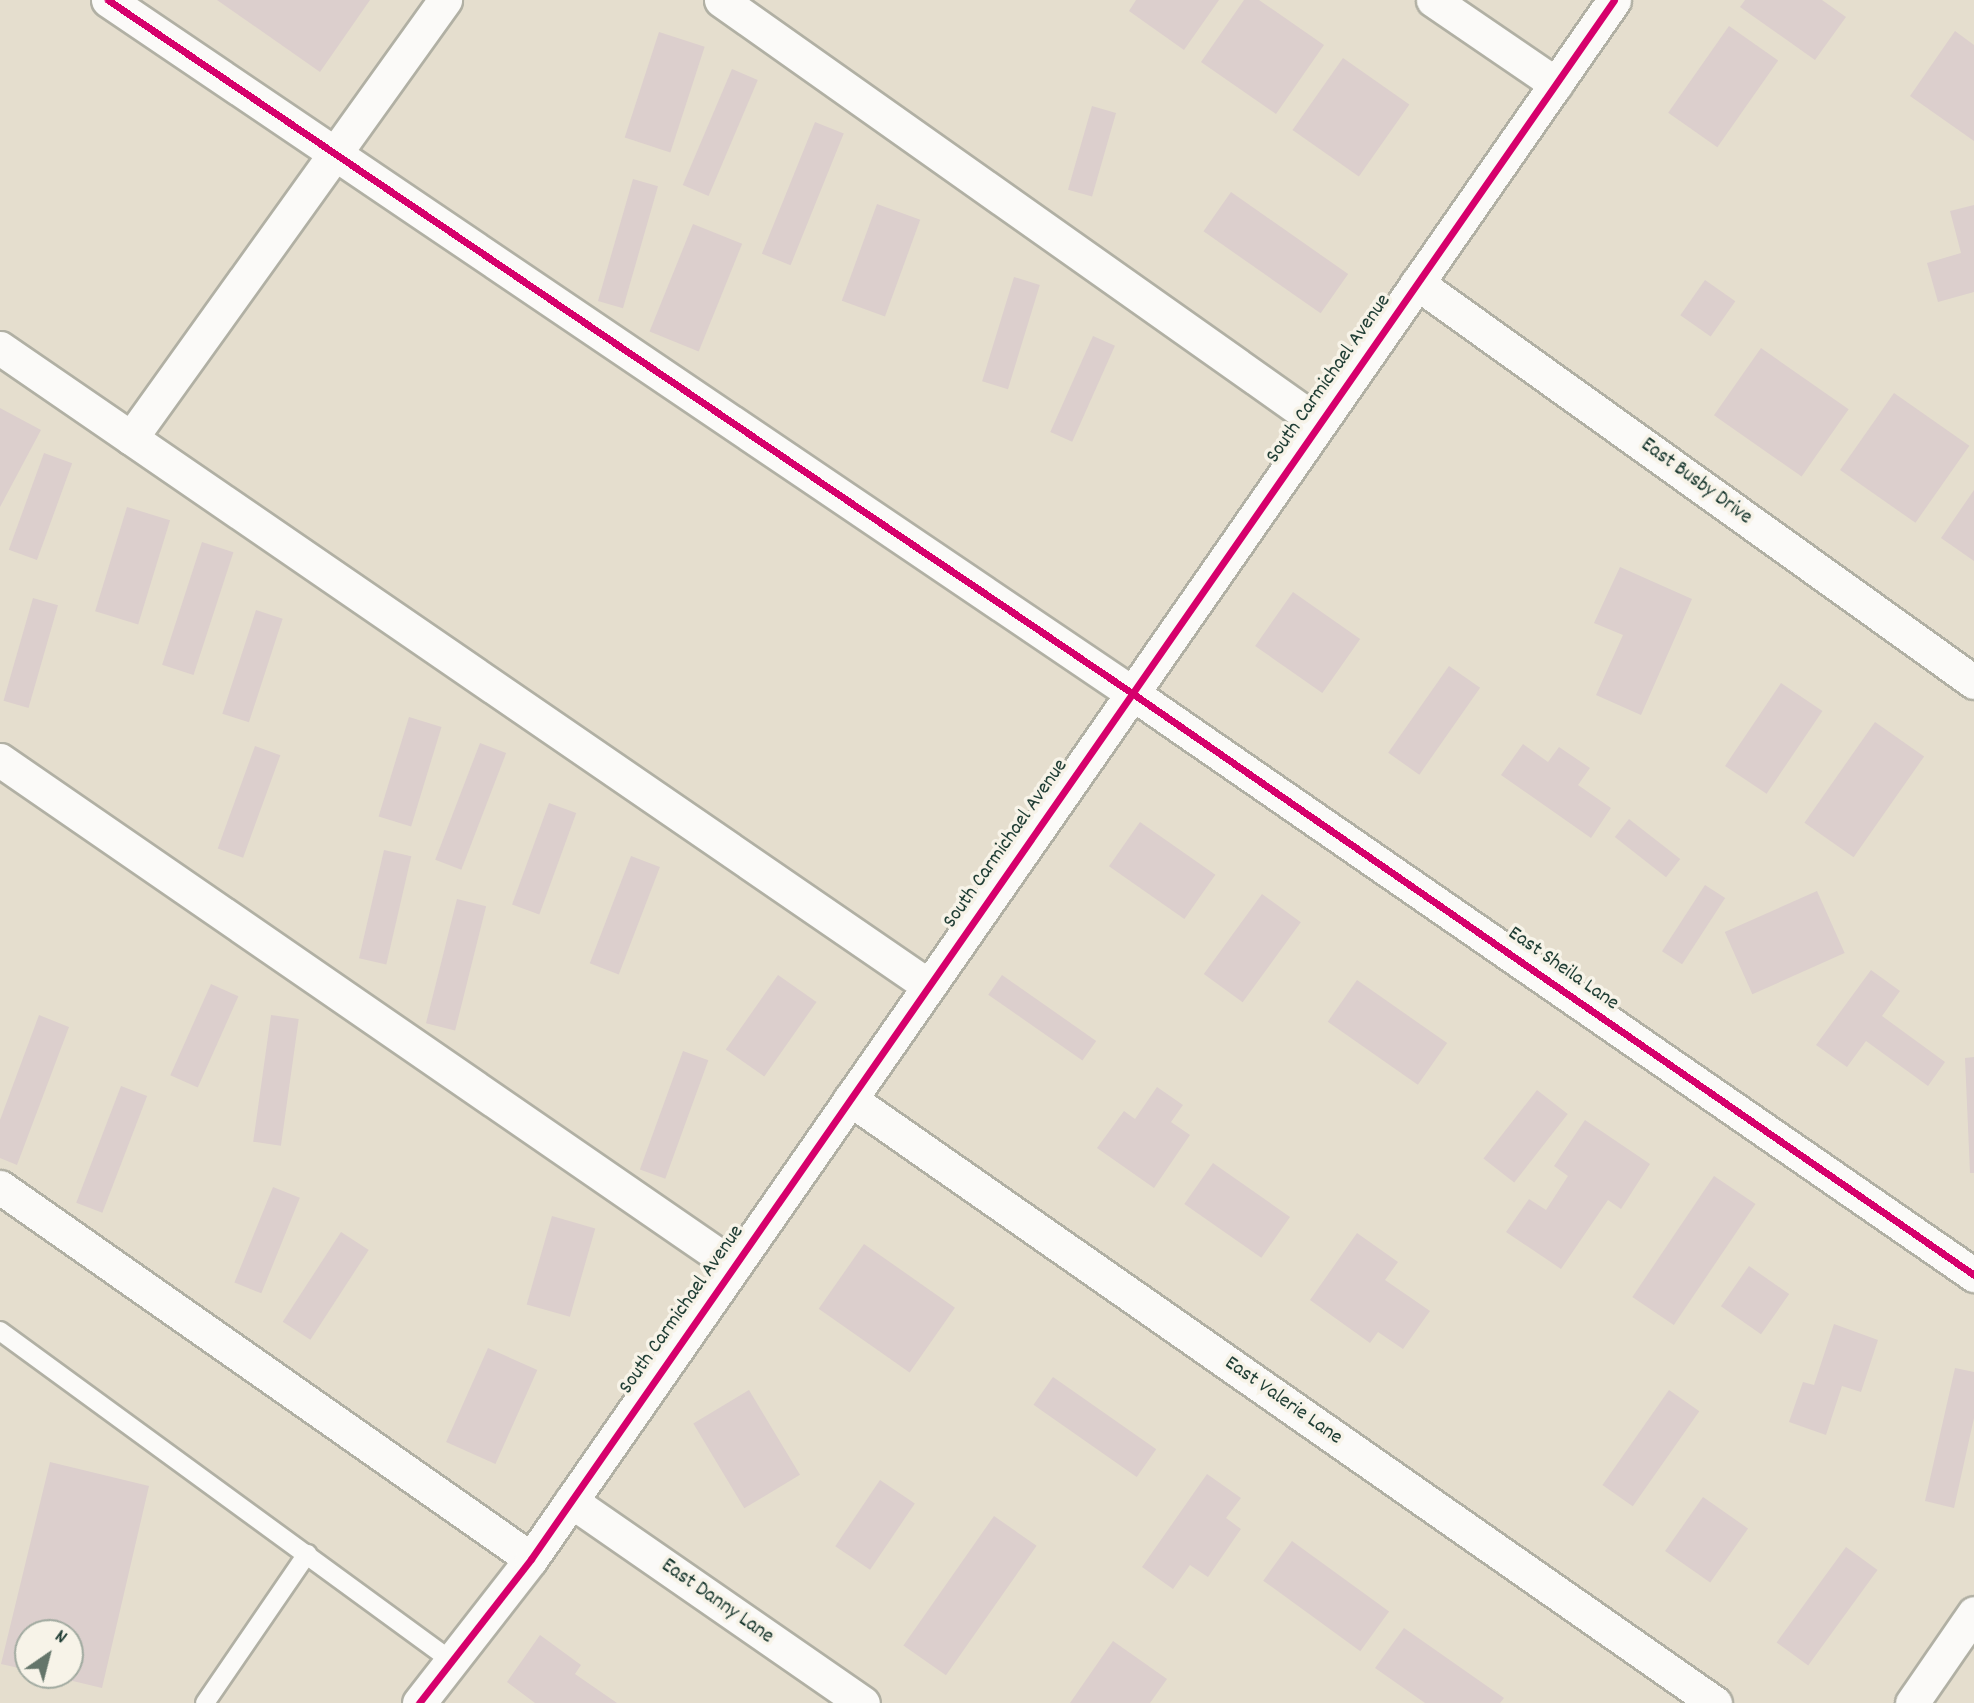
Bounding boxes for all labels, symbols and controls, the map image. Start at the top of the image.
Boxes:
street label: South Carmichael Avenue [1261,290,1397,468]
street label: East Busby Drive [1635,433,1757,531]
street label: South Carmichael Avenue [938,755,1074,933]
street label: East Sheila Lane [1503,921,1623,1017]
street label: South Carmichael Avenue [614,1221,750,1399]
street label: East Valerie Lane [1219,1351,1347,1451]
street label: East Danny Lane [656,1554,778,1650]
north arrow [14,1619,84,1689]
text: N [49,1624,72,1652]

